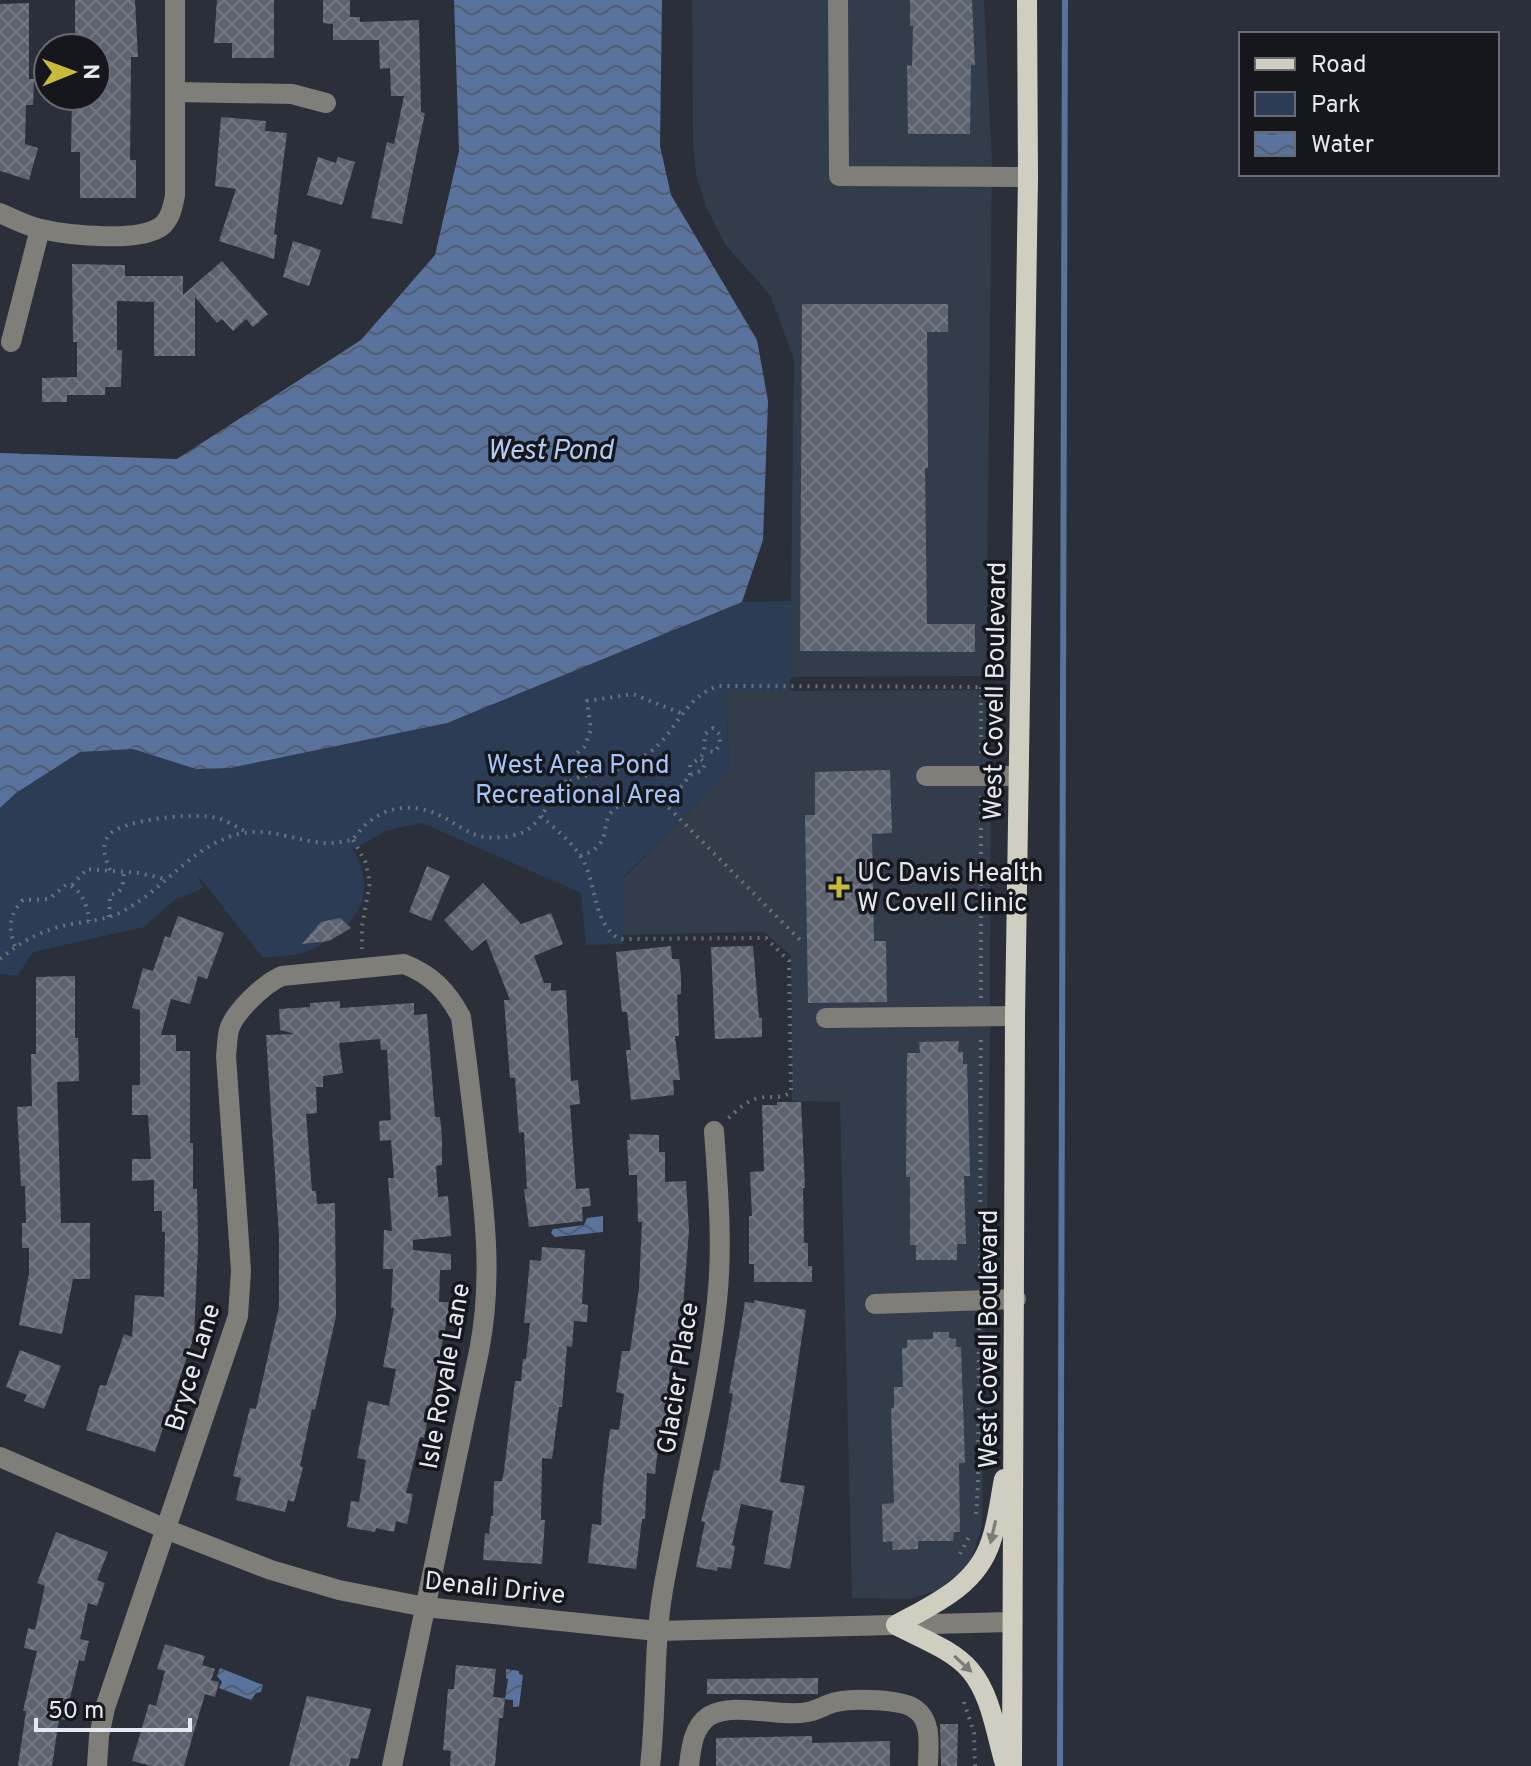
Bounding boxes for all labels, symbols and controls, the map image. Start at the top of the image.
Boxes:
north arrow [32,32,112,112]
legend [1239,32,1499,176]
text: Road [1311,51,1367,81]
text: N [76,64,103,80]
text: Park [1311,91,1361,121]
text: Water [1311,131,1374,161]
water label: West Pond [487,434,615,470]
street label: West Covell Boulevard [978,561,1015,821]
park label: West Area Pond Recreational Area [475,750,681,813]
place label: UC Davis Health W Covell Clinic [857,858,1044,921]
marker: UC Davis Health W Covell Clinic [828,876,850,898]
street label: West Covell Boulevard [974,1210,1007,1468]
street label: Isle Royale Lane [414,1281,479,1472]
street label: Bryce Lane [159,1300,229,1436]
street label: Glacier Place [651,1300,708,1457]
one-way arrow [986,1520,998,1545]
street label: Denali Drive [423,1566,567,1613]
one-way arrow [953,1655,972,1673]
scale bar [36,1682,190,1732]
text: 50 m [48,1697,104,1727]

